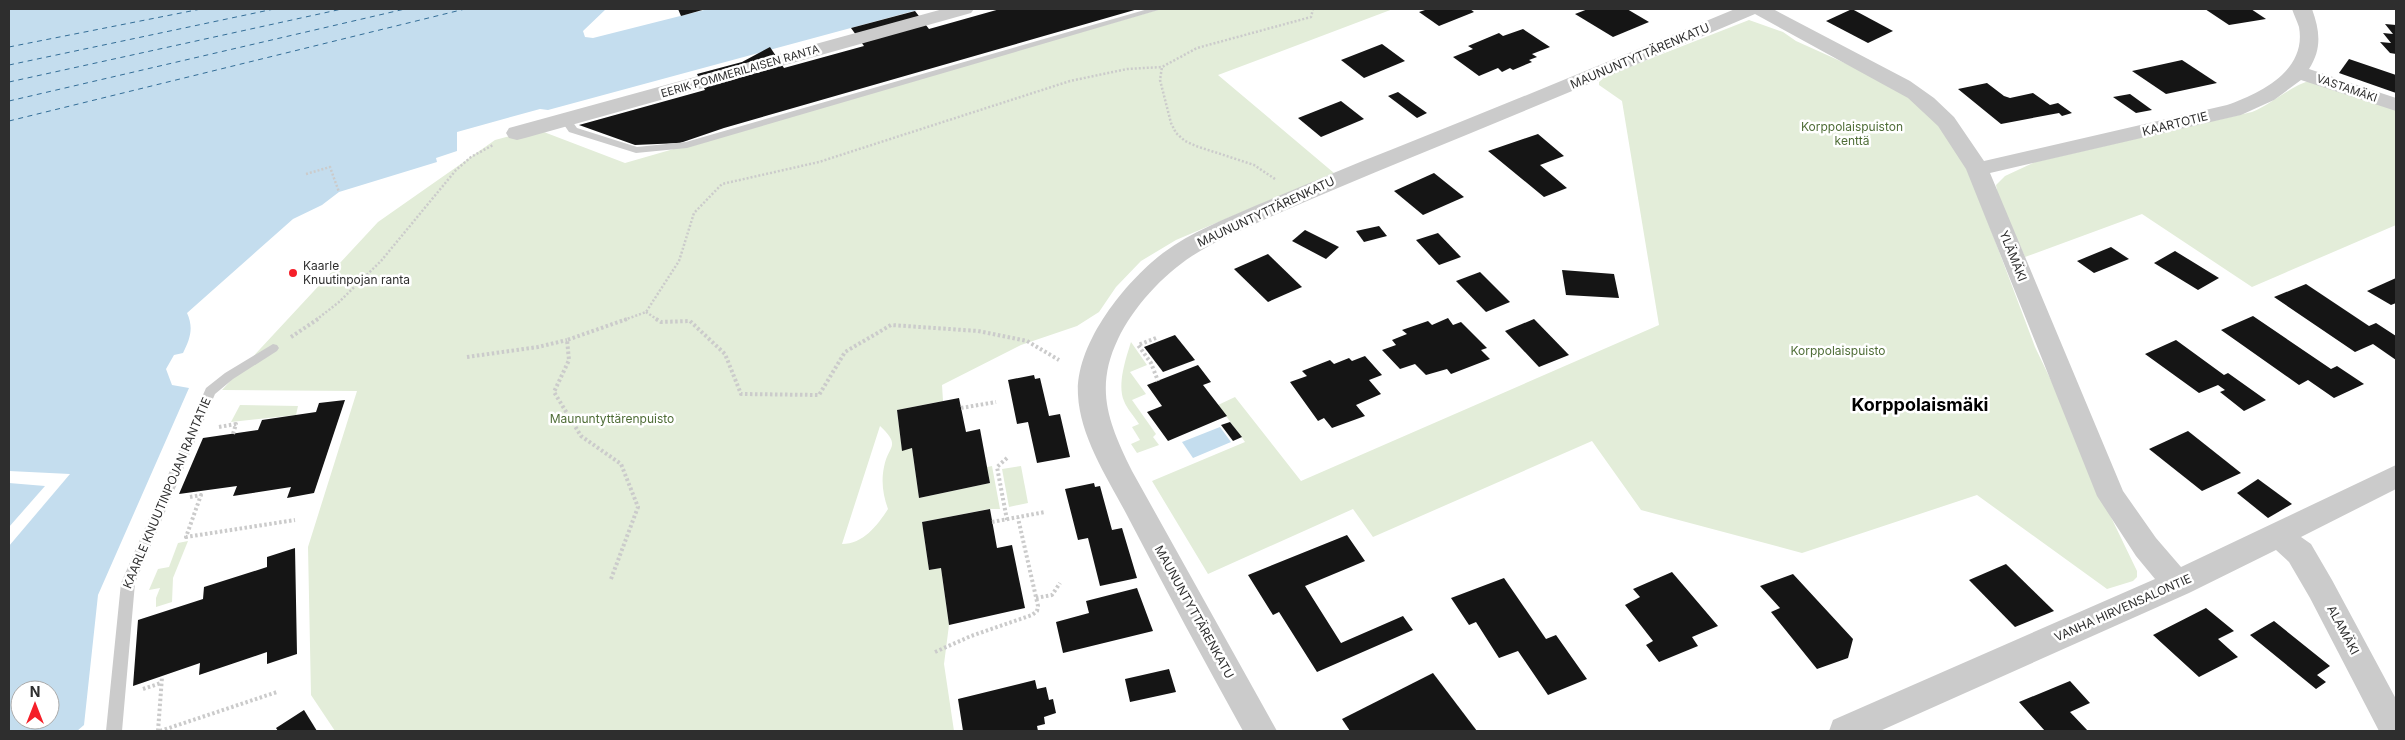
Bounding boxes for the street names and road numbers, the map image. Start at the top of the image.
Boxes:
street label: MAUNUNTYTTÄRENKATU [1568,19,1712,92]
street label: EERIK POMMERILAISEN RANTA [659,42,821,100]
street label: VASTAMÄKI [2315,71,2379,105]
street label: KAARTOTIE [2141,108,2209,139]
street label: MAUNUNTYTTÄRENKATU [1195,173,1337,250]
street label: YLÄMÄKI [1996,228,2030,283]
street label: KAARLE KNUUTINPOJAN RANTATIE [119,395,214,591]
street label: MAUNUNTYTTÄRENKATU [1152,543,1237,681]
street label: VANHA HIRVENSALONTIE [2052,571,2194,645]
street label: ALAMÄKI [2324,603,2363,657]

